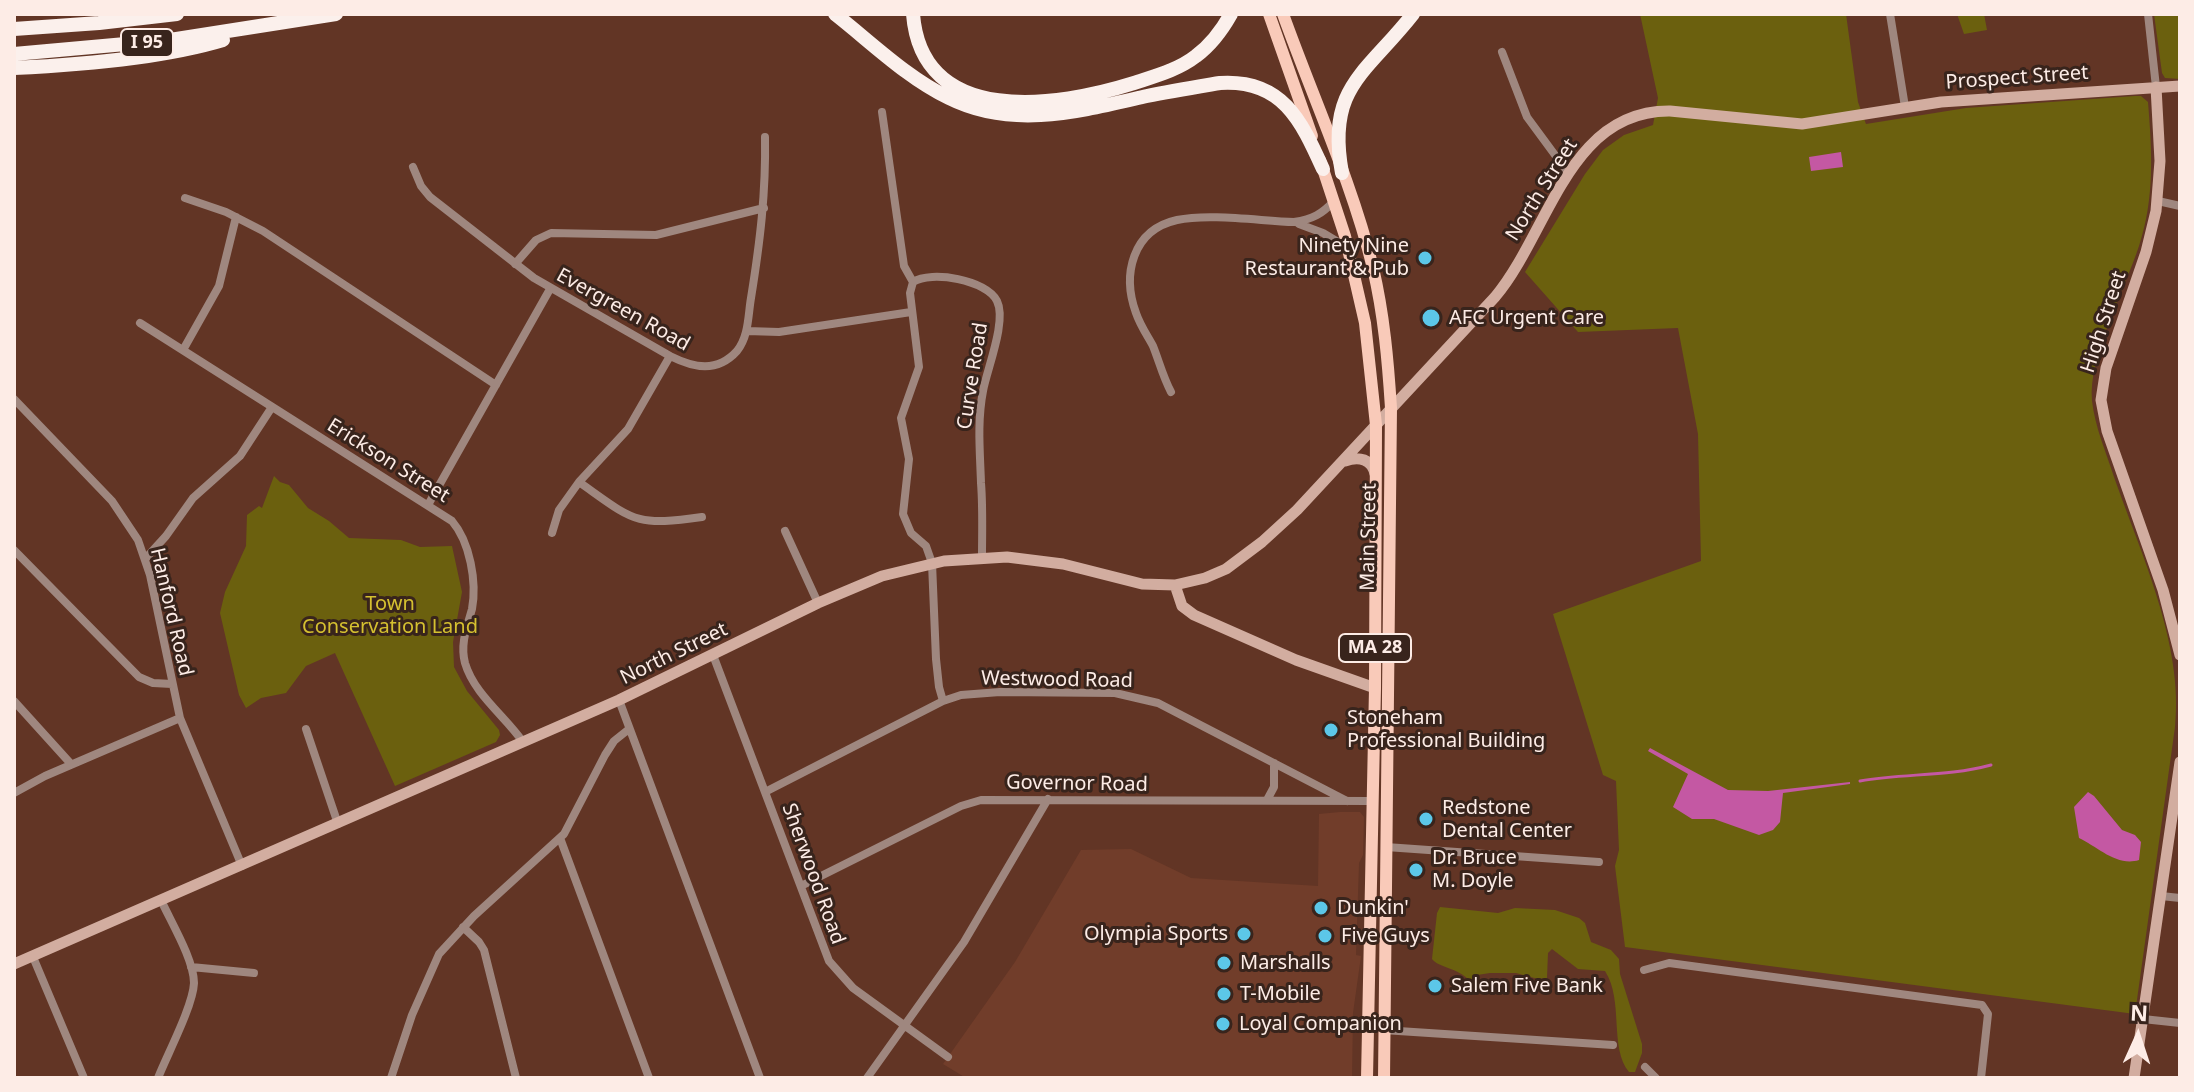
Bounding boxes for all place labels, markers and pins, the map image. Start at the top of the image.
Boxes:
place label: Ninety Nine Restaurant & Pub [1244,234,1409,281]
marker: Ninety Nine Restaurant & Pub [1416,249,1434,267]
place label: AFC Urgent Care [1449,306,1604,330]
marker: AFC Urgent Care [1420,307,1442,329]
place label: Stoneham Professional Building [1347,706,1545,753]
marker: Stoneham Professional Building [1322,721,1340,739]
place label: Redstone Dental Center [1442,796,1572,843]
marker: Redstone Dental Center [1417,810,1435,828]
place label: Dr. Bruce M. Doyle [1432,846,1517,893]
marker: Dr. Bruce M. Doyle [1407,861,1425,879]
place label: Dunkin' [1337,896,1409,920]
marker: Dunkin' [1312,899,1330,917]
place label: Olympia Sports [1084,922,1228,946]
place label: Five Guys [1341,924,1430,948]
marker: Olympia Sports [1235,925,1253,943]
marker: Five Guys [1316,927,1334,945]
place label: Marshalls [1240,951,1331,975]
marker: Marshalls [1215,954,1233,972]
place label: Salem Five Bank [1451,974,1603,998]
marker: Salem Five Bank [1426,977,1444,995]
place label: T-Mobile [1240,982,1321,1006]
marker: T-Mobile [1215,985,1233,1003]
place label: Loyal Companion [1239,1012,1402,1036]
marker: Loyal Companion [1214,1015,1232,1033]

